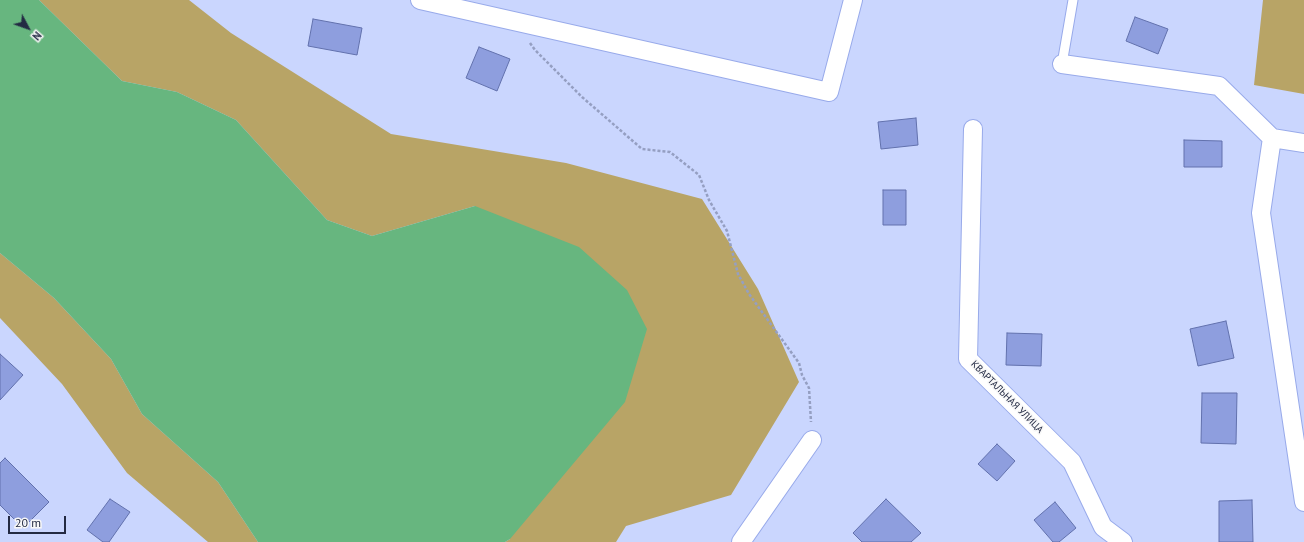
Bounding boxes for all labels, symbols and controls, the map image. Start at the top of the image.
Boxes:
north arrow [8,8,48,48]
text: N [29,29,45,43]
street label: КВАРТАЛЬНАЯ УЛИЦА [968,358,1046,436]
scale bar [10,508,68,534]
text: 20 m [15,515,41,530]

